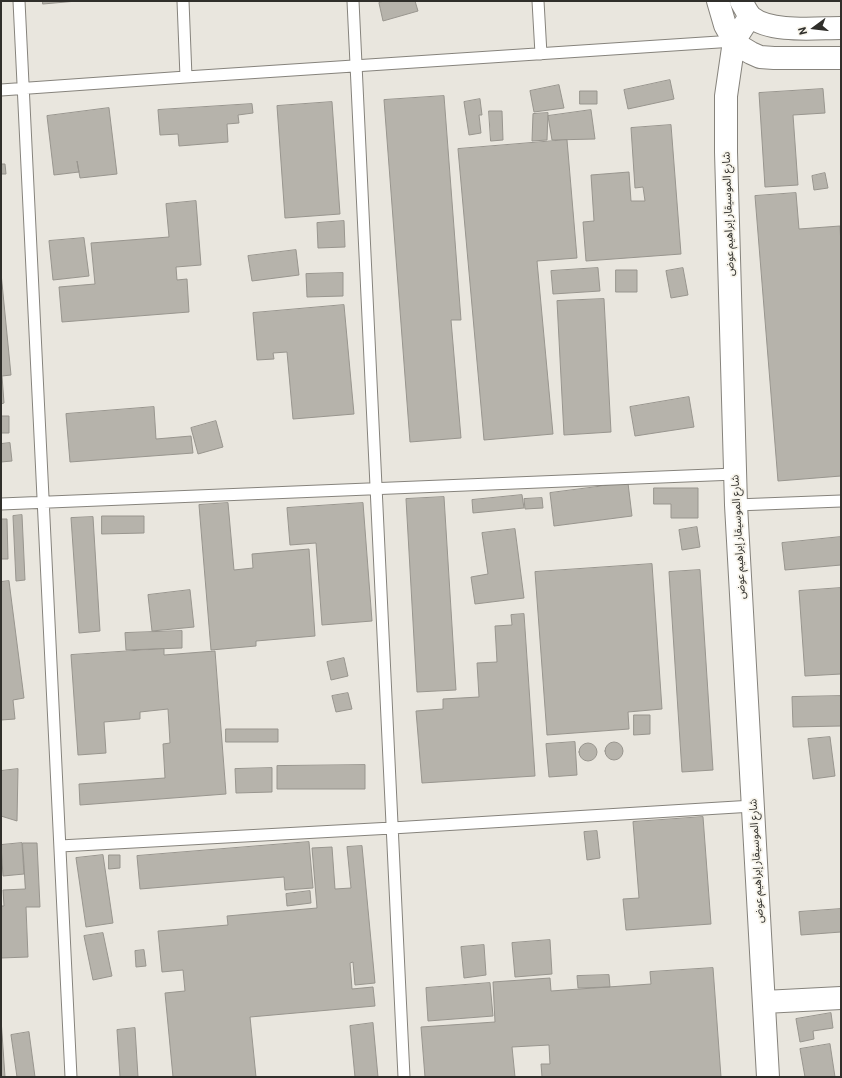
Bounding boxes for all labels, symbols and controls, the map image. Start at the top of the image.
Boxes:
north arrow [794,8,834,48]
text: N [795,26,809,36]
street label: شارع الموسيقار إبراهيم عوض [719,152,737,276]
street label: شارع الموسيقار إبراهيم عوض [728,475,748,599]
street label: شارع الموسيقار إبراهيم عوض [746,799,766,923]

